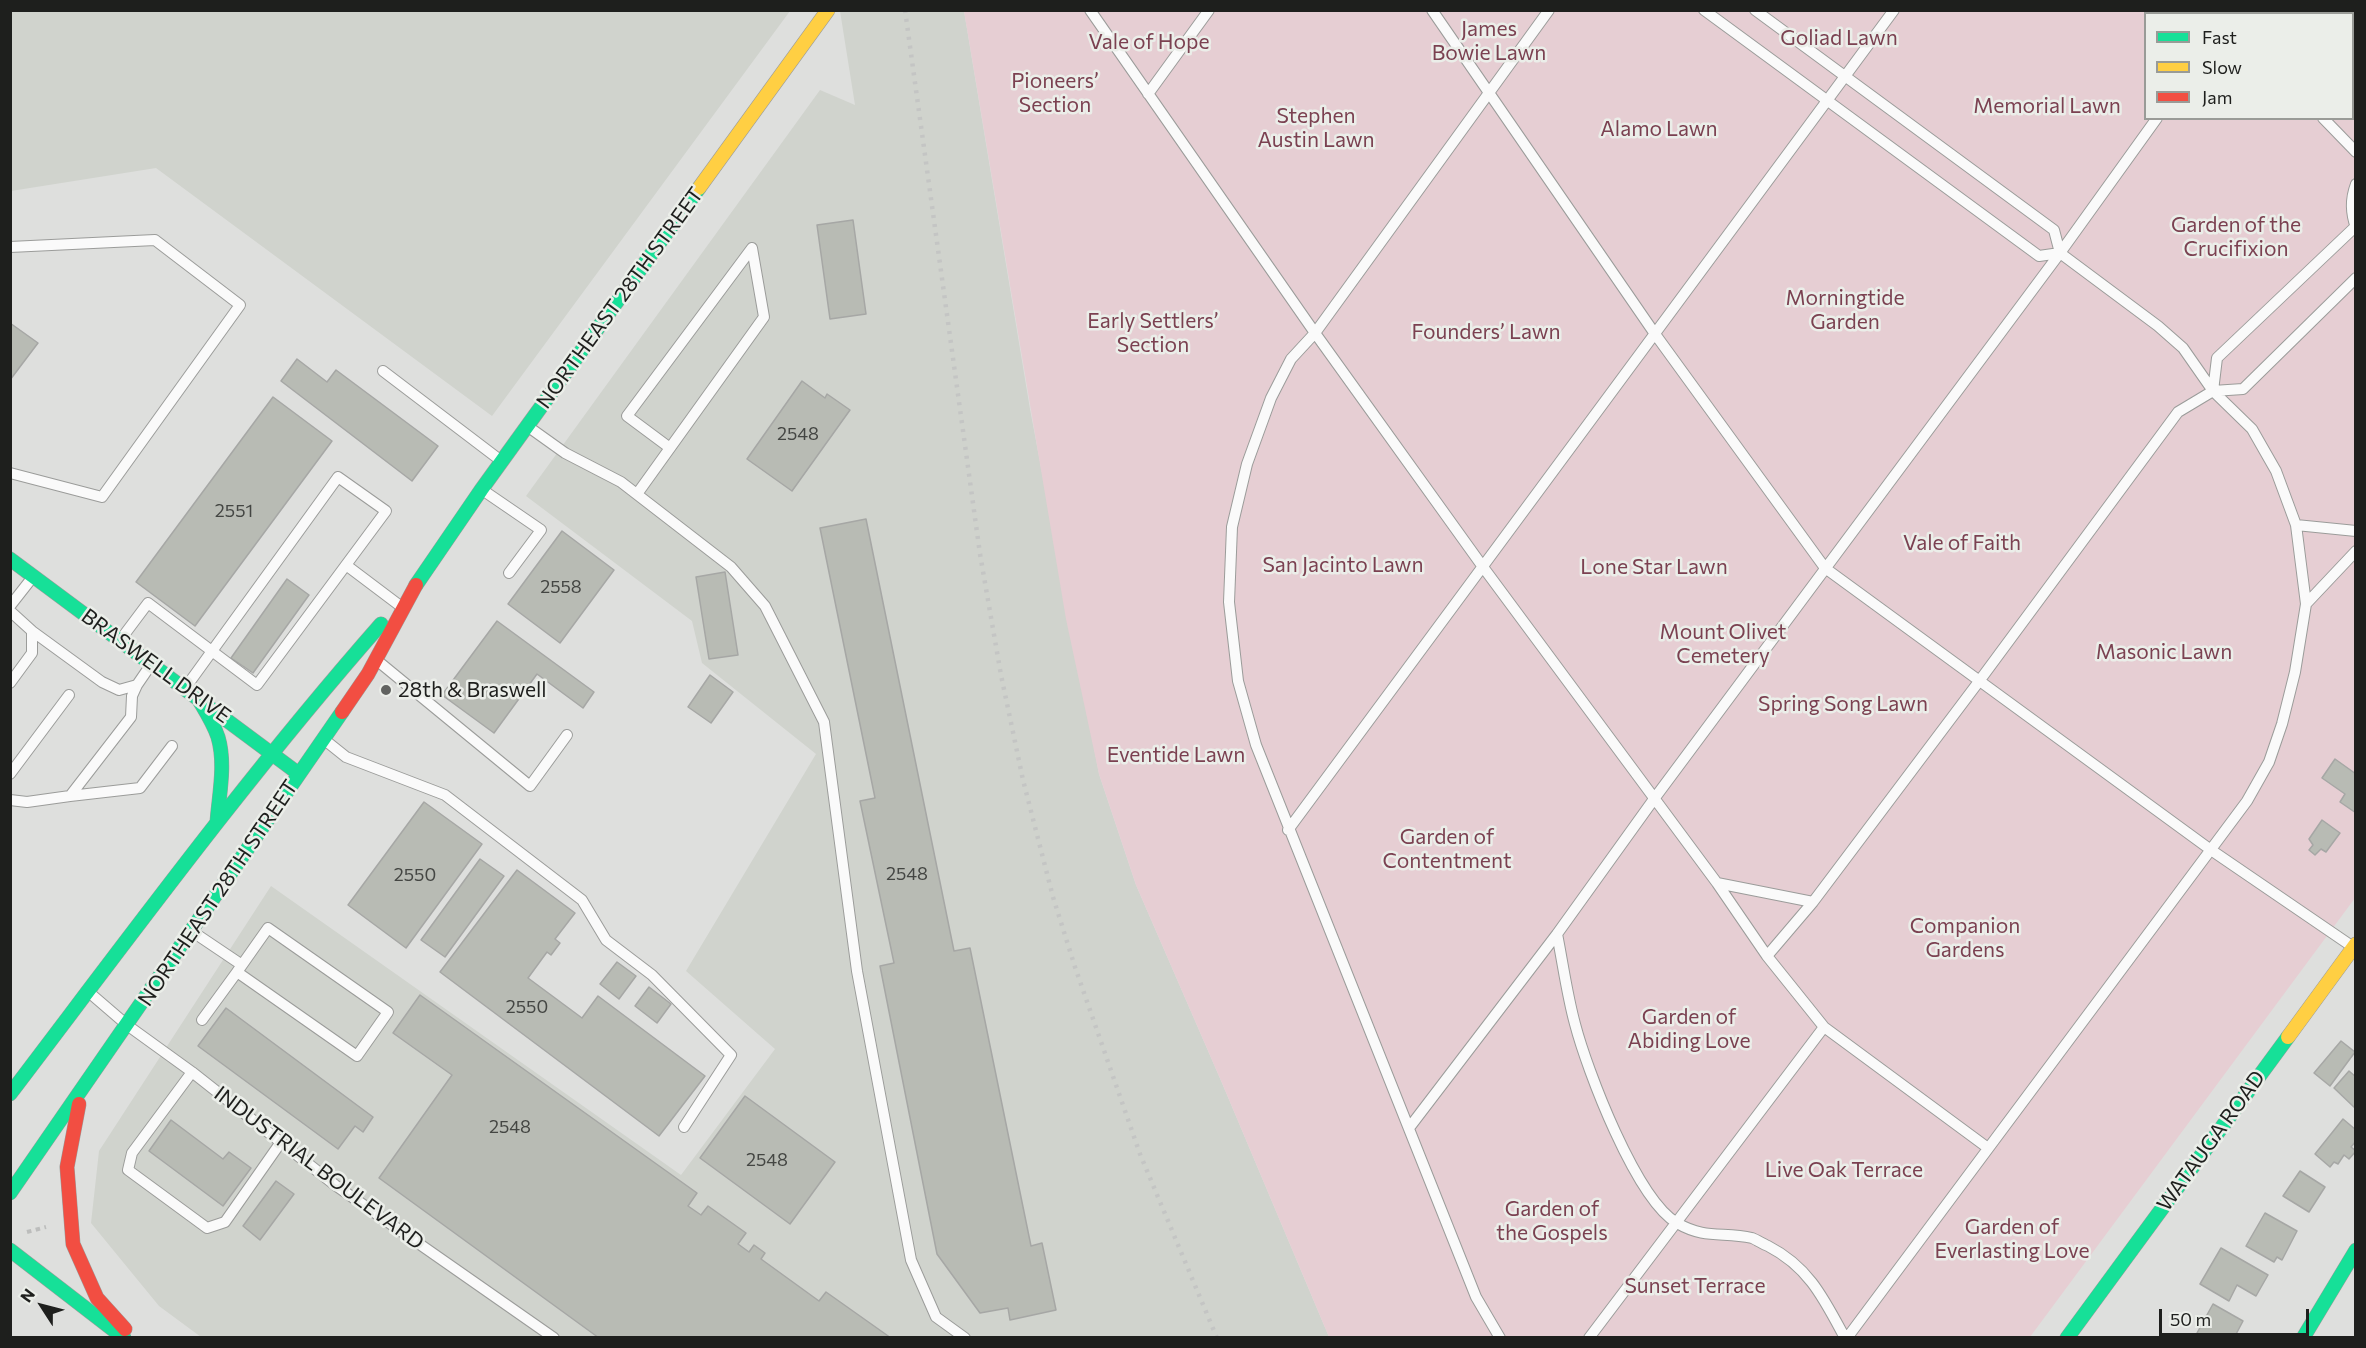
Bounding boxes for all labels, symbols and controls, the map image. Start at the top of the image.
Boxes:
legend [2144,12,2354,120]
park label: James Bowie Lawn [1432,16,1546,66]
park label: Goliad Lawn [1780,25,1898,51]
text: Fast [2202,26,2237,48]
park label: Vale of Hope [1088,29,1210,55]
text: Slow [2202,56,2242,78]
park label: Pioneers’ Section [1011,68,1099,118]
text: Jam [2202,86,2232,108]
park label: Memorial Lawn [1973,93,2121,119]
park label: Stephen Austin Lawn [1257,103,1375,153]
park label: Alamo Lawn [1600,116,1718,142]
street label: NORTHEAST 28TH STREET [531,183,709,413]
park label: Garden of the Crucifixion [2171,212,2301,262]
park label: Morningtide Garden [1785,285,1905,335]
park label: Early Settlers’ Section [1087,308,1219,358]
park label: Founders’ Lawn [1411,319,1561,345]
house number: 2548 [777,423,819,445]
house number: 2551 [215,500,253,522]
park label: Vale of Faith [1903,530,2021,556]
park label: San Jacinto Lawn [1263,552,1423,578]
park label: Lone Star Lawn [1580,554,1728,580]
house number: 2558 [540,576,582,598]
street label: BRASWELL DRIVE [76,603,236,729]
park label: Mount Olivet Cemetery [1660,619,1786,669]
park label: Masonic Lawn [2096,639,2232,665]
place label: 28th & Braswell [398,677,547,703]
marker: 28th & Braswell [379,683,393,697]
park label: Spring Song Lawn [1758,691,1928,717]
park label: Eventide Lawn [1107,742,1245,768]
street label: NORTHEAST 28TH STREET [133,775,303,1011]
park label: Garden of Contentment [1382,824,1512,874]
house number: 2548 [886,863,928,885]
house number: 2550 [394,864,436,886]
park label: Companion Gardens [1910,913,2020,963]
house number: 2550 [506,996,548,1018]
park label: Garden of Abiding Love [1628,1004,1750,1054]
street label: WATAUGA ROAD [2152,1066,2270,1216]
street label: INDUSTRIAL BOULEVARD [209,1081,429,1255]
house number: 2548 [489,1116,531,1138]
house number: 2548 [746,1149,788,1171]
park label: Live Oak Terrace [1765,1157,1923,1183]
park label: Garden of the Gospels [1496,1196,1608,1246]
park label: Garden of Everlasting Love [1935,1214,2089,1264]
park label: Sunset Terrace [1624,1273,1766,1299]
north arrow [12,1276,72,1336]
text: N [16,1285,38,1306]
scale bar [2162,1297,2312,1335]
text: 50 m [2170,1308,2211,1330]

